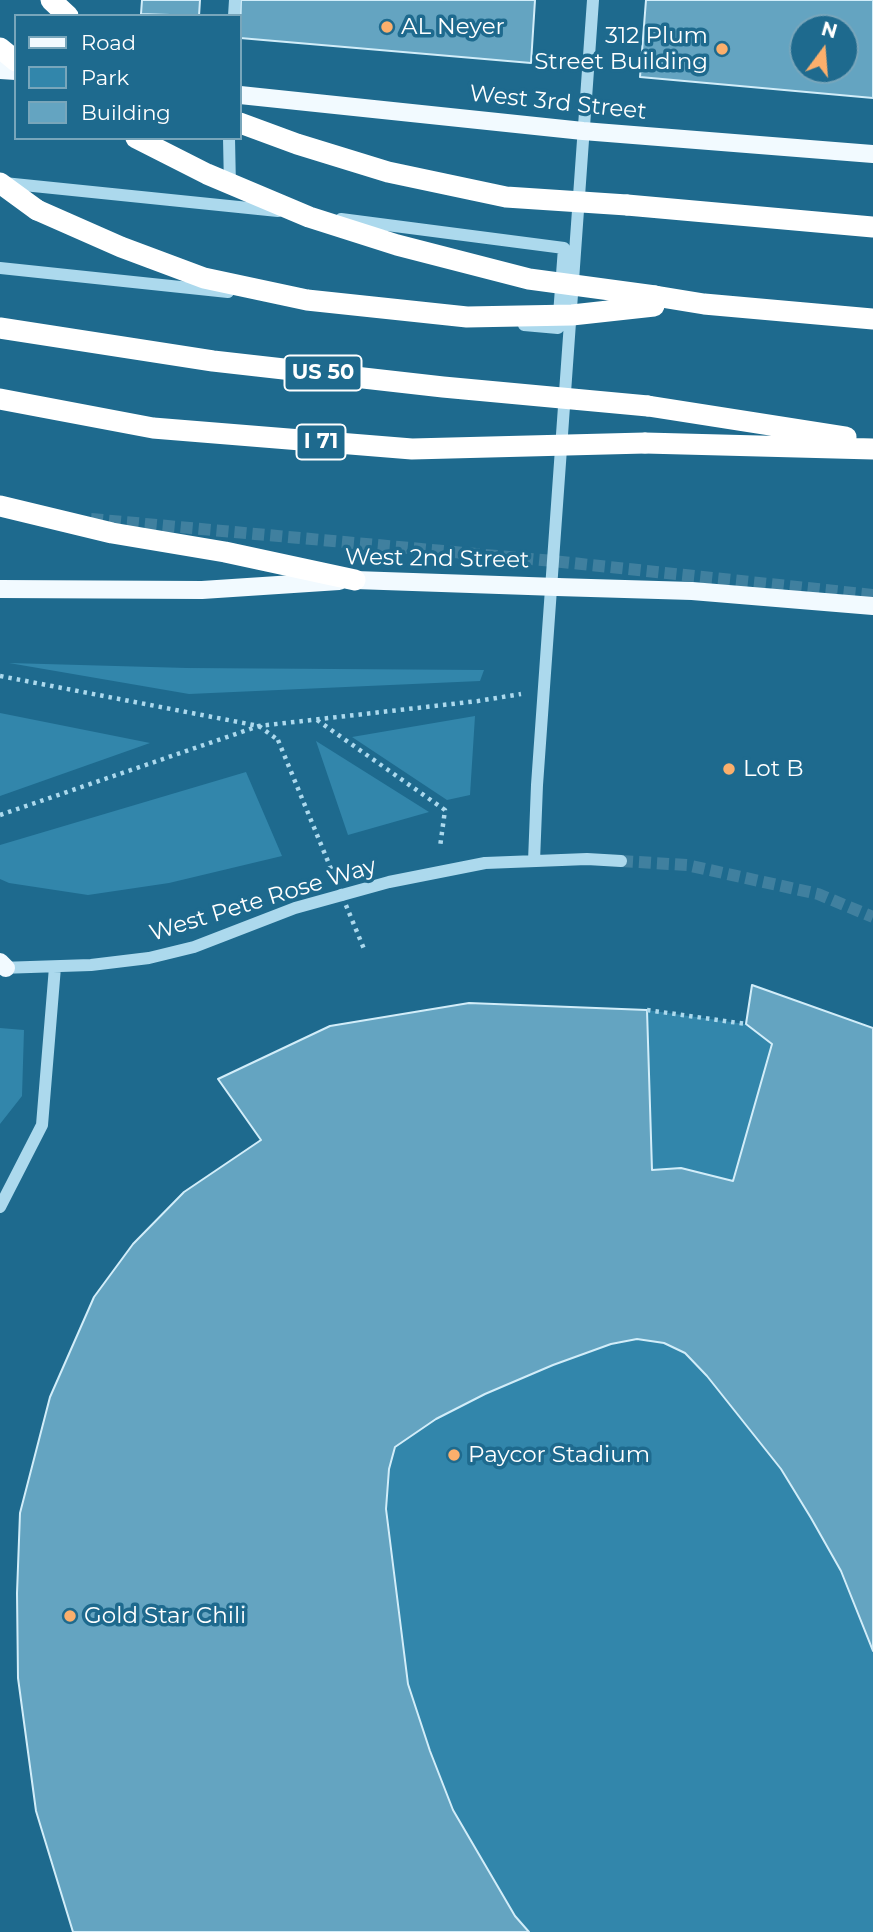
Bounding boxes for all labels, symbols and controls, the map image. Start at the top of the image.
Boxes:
place label: AL Neyer [401,13,505,41]
legend [14,14,242,140]
north arrow [789,14,859,84]
text: N [819,17,840,43]
marker: AL Neyer [379,19,395,35]
place label: 312 Plum Street Building [534,22,708,76]
text: Road [81,30,136,55]
marker: 312 Plum Street Building [714,41,730,57]
text: Park [81,65,129,90]
street label: West 3rd Street [468,80,648,126]
text: Building [81,100,171,125]
road number: US 50 [284,356,362,390]
road number: I 71 [296,424,346,460]
street label: West 2nd Street [345,544,529,574]
place label: Lot B [743,755,803,783]
marker: Lot B [721,761,737,777]
street label: West Pete Rose Way [146,852,380,948]
place label: Paycor Stadium [468,1441,650,1469]
marker: Paycor Stadium [446,1447,462,1463]
place label: Gold Star Chili [84,1602,246,1630]
marker: Gold Star Chili [62,1608,78,1624]

